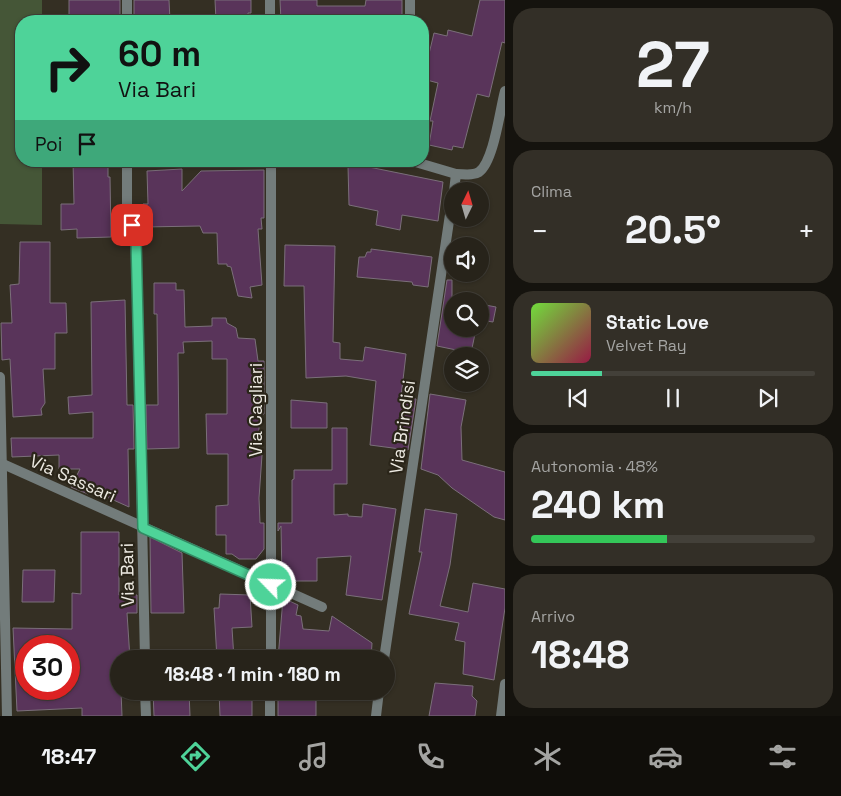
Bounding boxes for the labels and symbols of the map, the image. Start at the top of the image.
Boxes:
north arrow [444,182,489,228]
pin [111,204,153,246]
street label: Via Cagliari [244,363,267,457]
street label: Via Brindisi [384,379,420,475]
street label: Via Sassari [26,449,120,507]
street label: Via Bari [115,543,139,607]
position arrow [244,558,296,610]
speed limit sign: 30 [15,635,80,700]

